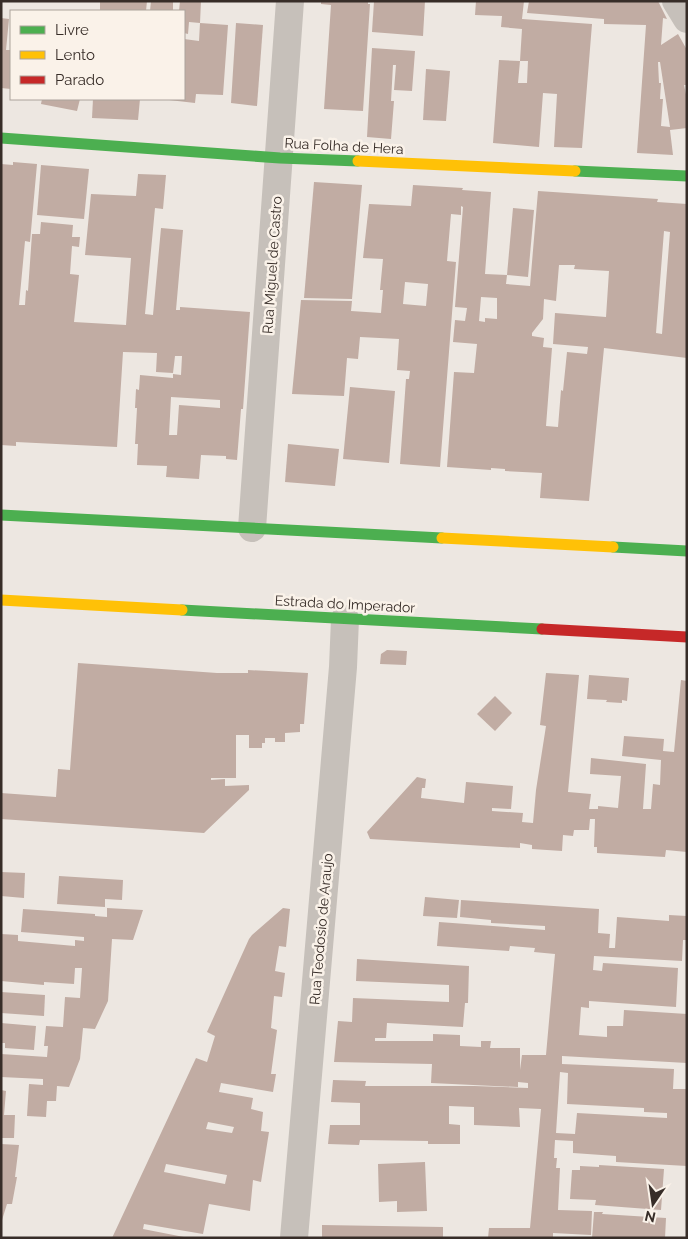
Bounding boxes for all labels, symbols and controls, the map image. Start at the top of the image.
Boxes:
legend [10,10,185,100]
text: Livre [55,21,89,39]
text: Lento [55,46,95,64]
text: Parado [55,71,104,89]
street label: Rua Folha de Hera [284,135,404,157]
street label: Rua Miguel de Castro [259,195,285,335]
street label: Estrada do Imperador [274,592,416,616]
street label: Rua Teodosio de Araujo [306,852,336,1006]
north arrow [628,1179,678,1229]
text: N [643,1208,657,1226]

